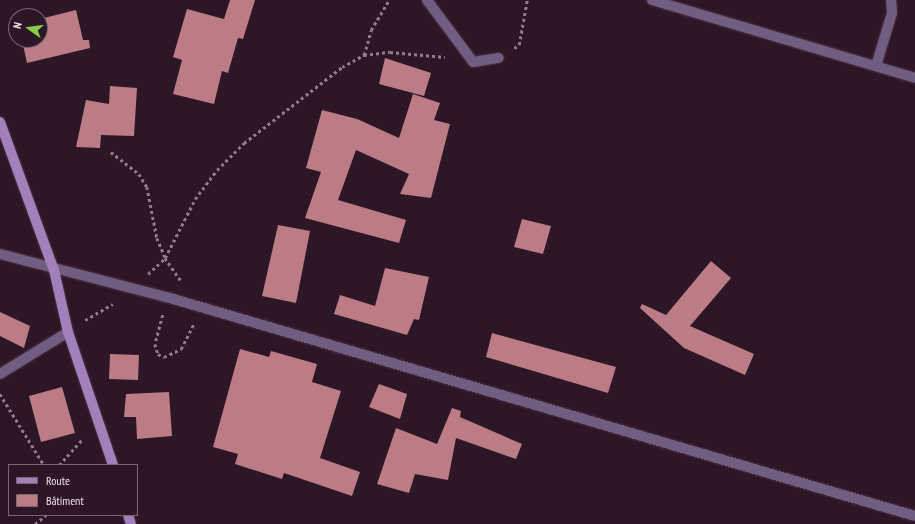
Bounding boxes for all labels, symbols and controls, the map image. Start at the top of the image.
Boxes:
north arrow [8,8,48,48]
text: N [10,21,25,30]
legend [8,464,138,516]
text: Route [46,473,70,488]
text: Bâtiment [46,493,84,508]

